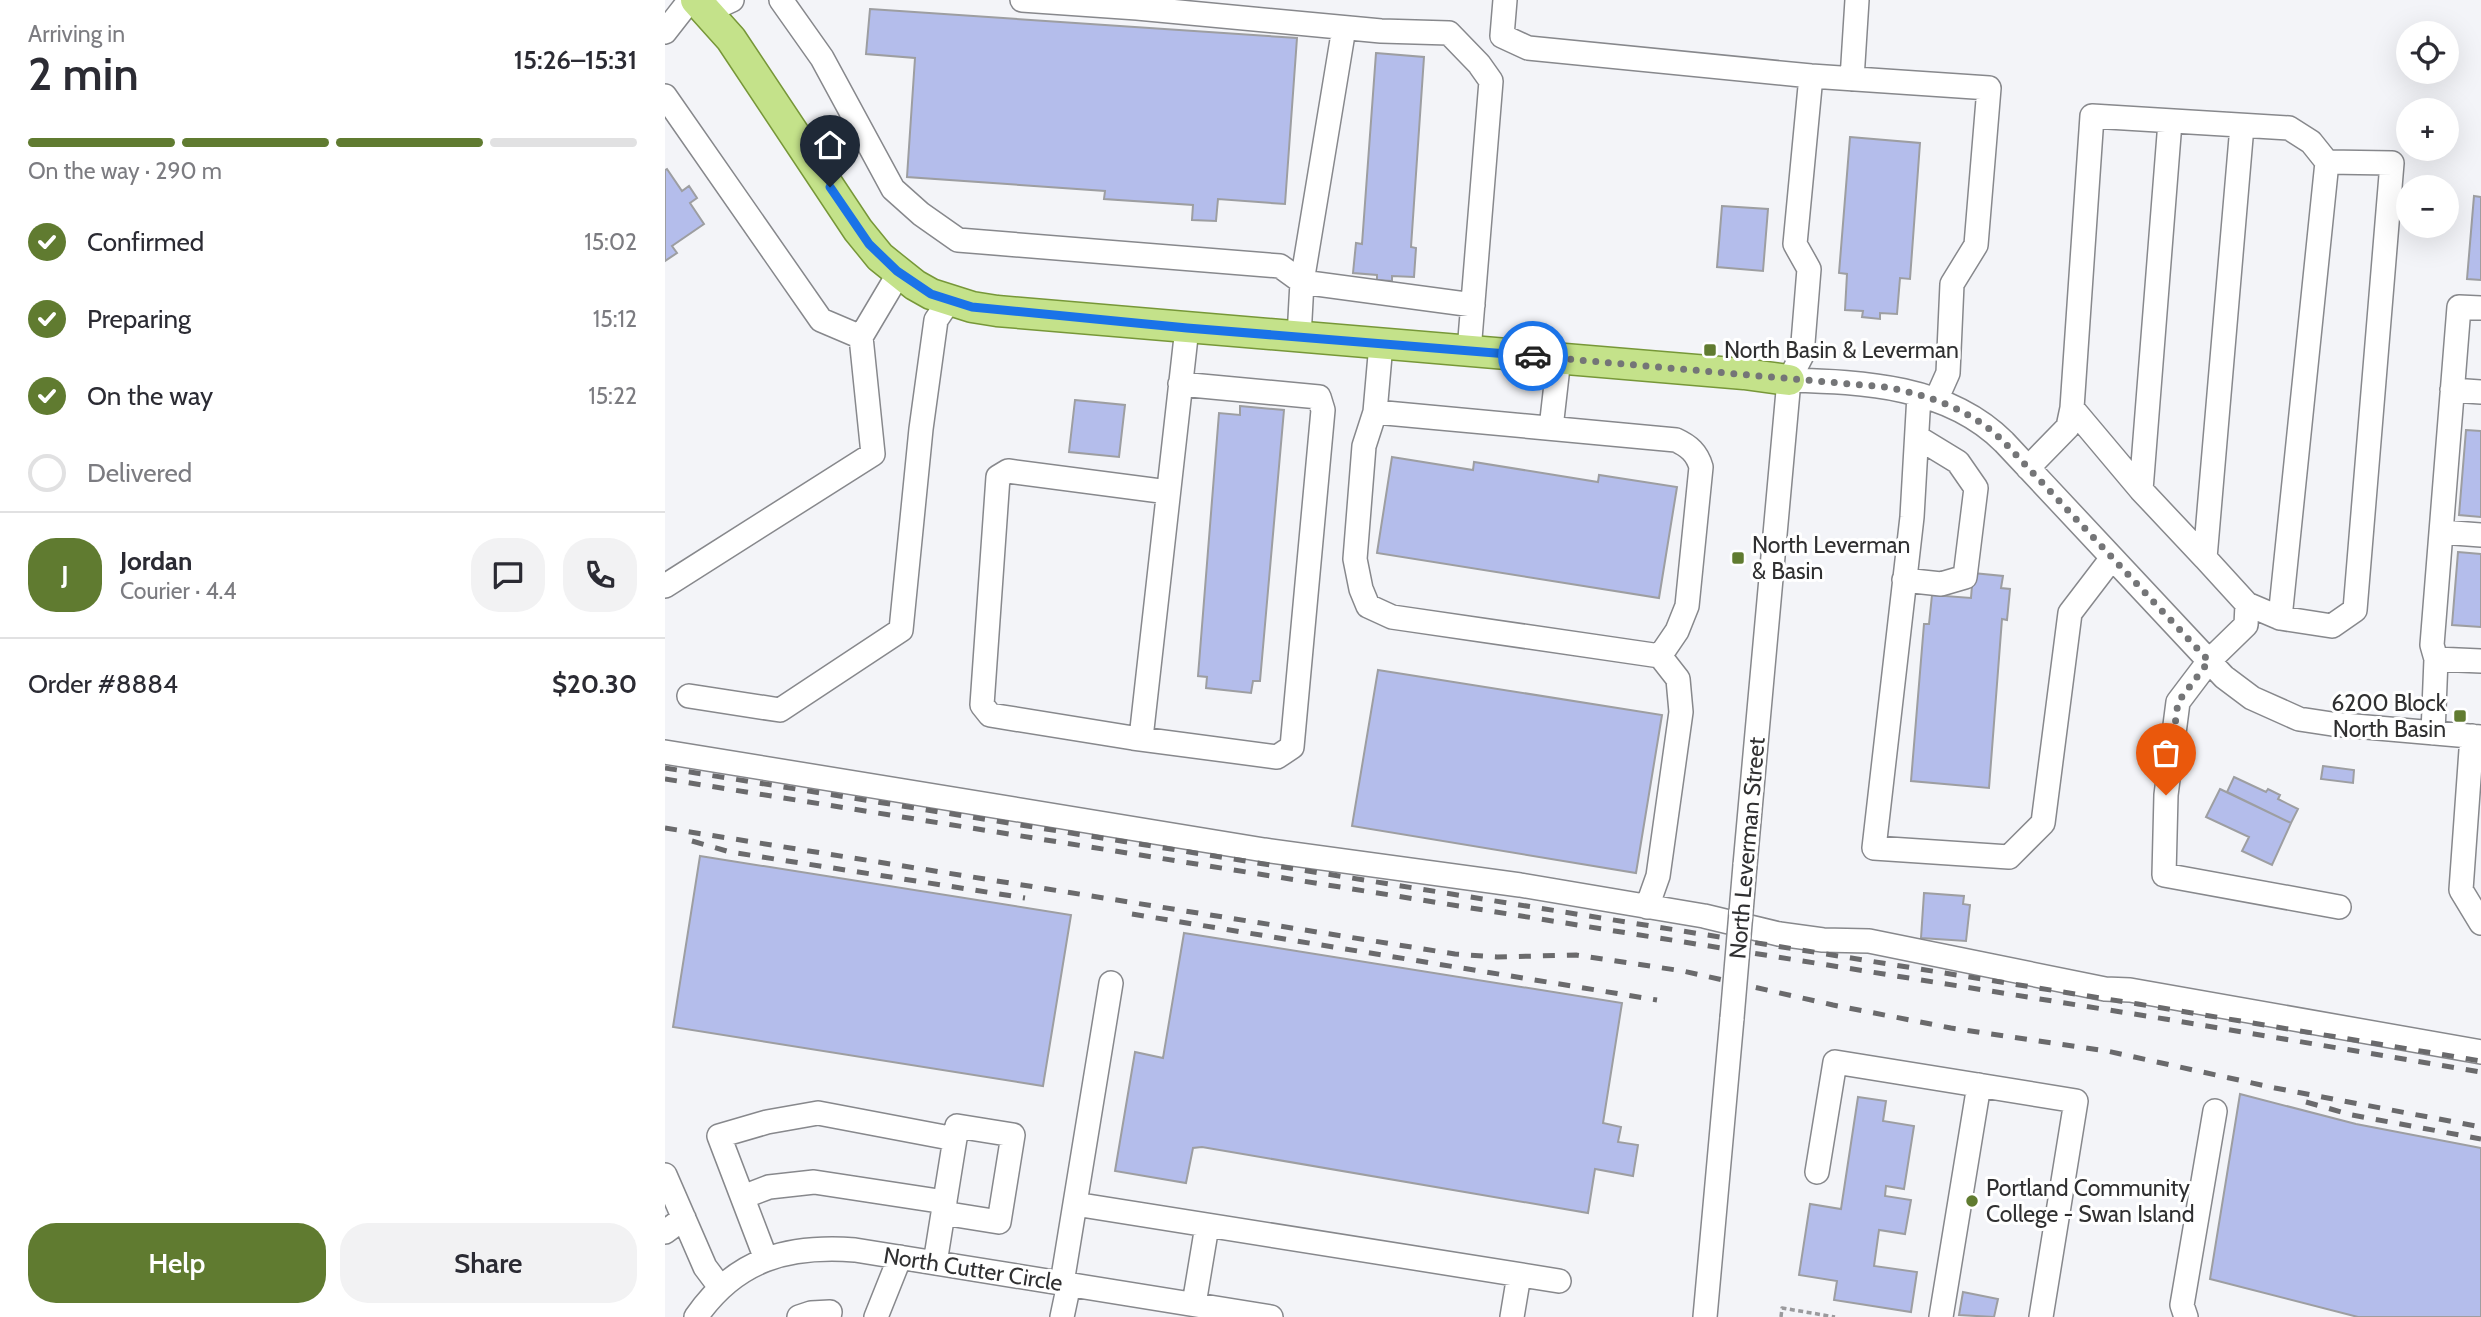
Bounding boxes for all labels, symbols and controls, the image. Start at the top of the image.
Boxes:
text: Arriving in [28,20,125,48]
map controls [2396,21,2459,238]
button: locate [2396,21,2459,84]
text: 15:26–15:31 [514,44,637,76]
text: 2 min [28,46,139,102]
button: + [2396,98,2459,161]
pin [800,115,860,187]
icon: home [811,126,849,164]
text: On the way · 290 m [28,157,222,185]
button: − [2396,175,2459,238]
icon: check [28,223,66,261]
text: Confirmed [87,226,204,258]
text: 15:02 [584,228,637,256]
icon: check [28,300,66,338]
text: Preparing [87,303,191,335]
text: 15:12 [593,305,637,333]
courier [1498,321,1568,391]
place label: North Basin & Leverman [1724,336,1959,364]
icon: car [1514,337,1552,375]
marker: North Basin & Leverman [1702,342,1718,358]
icon: check [28,377,66,415]
text: On the way [87,380,213,412]
text: 15:22 [588,382,637,410]
text: Delivered [87,457,192,489]
place label: North Leverman & Basin [1752,531,1910,585]
button: chat [471,538,545,612]
button: phone [563,538,637,612]
text: Jordan [120,545,192,577]
marker: North Leverman & Basin [1730,550,1746,566]
text: J [61,559,69,591]
text: Courier · 4.4 [120,577,237,605]
text: Order #8884 [28,668,178,700]
text: $20.30 [552,668,637,700]
place label: 6200 Block North Basin [2331,689,2447,743]
marker: 6200 Block North Basin [2452,708,2468,724]
pin [2136,723,2196,795]
icon: bag [2147,734,2185,772]
street label: North Leverman Street [1723,736,1771,960]
place label: Portland Community College - Swan Island [1986,1174,2194,1228]
marker: Portland Community College - Swan Island [1964,1193,1980,1209]
button: Help [28,1223,326,1303]
button: Share [340,1223,637,1303]
street label: North Cutter Circle [881,1241,1065,1297]

